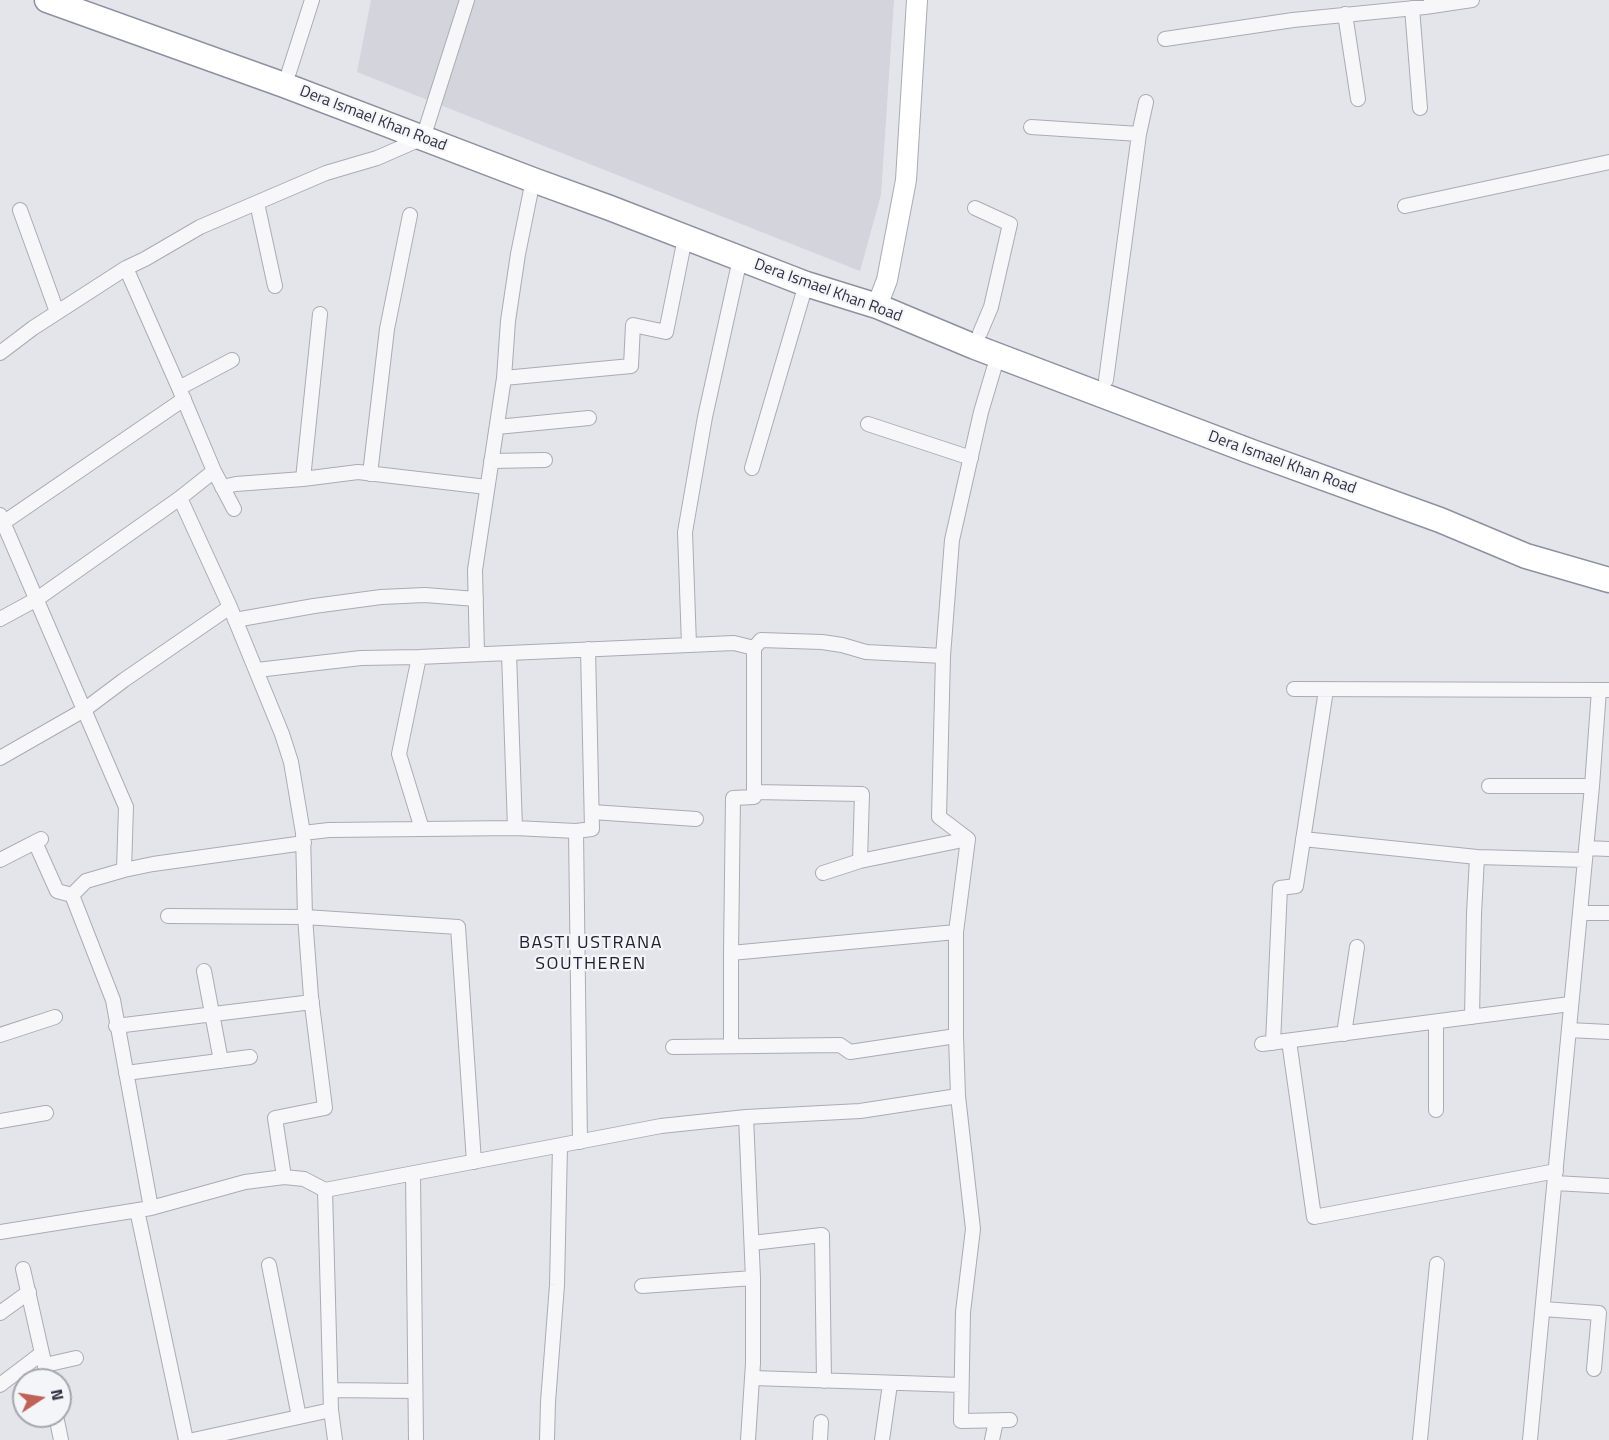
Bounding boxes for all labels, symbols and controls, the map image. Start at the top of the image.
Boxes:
street label: Dera Ismael Khan Road [297,82,449,156]
street label: Dera Ismael Khan Road [751,255,905,327]
street label: Dera Ismael Khan Road [1205,427,1359,499]
district label: BASTI USTRANA SOUTHEREN [519,933,663,976]
north arrow [12,1368,72,1428]
text: N [45,1387,71,1403]

